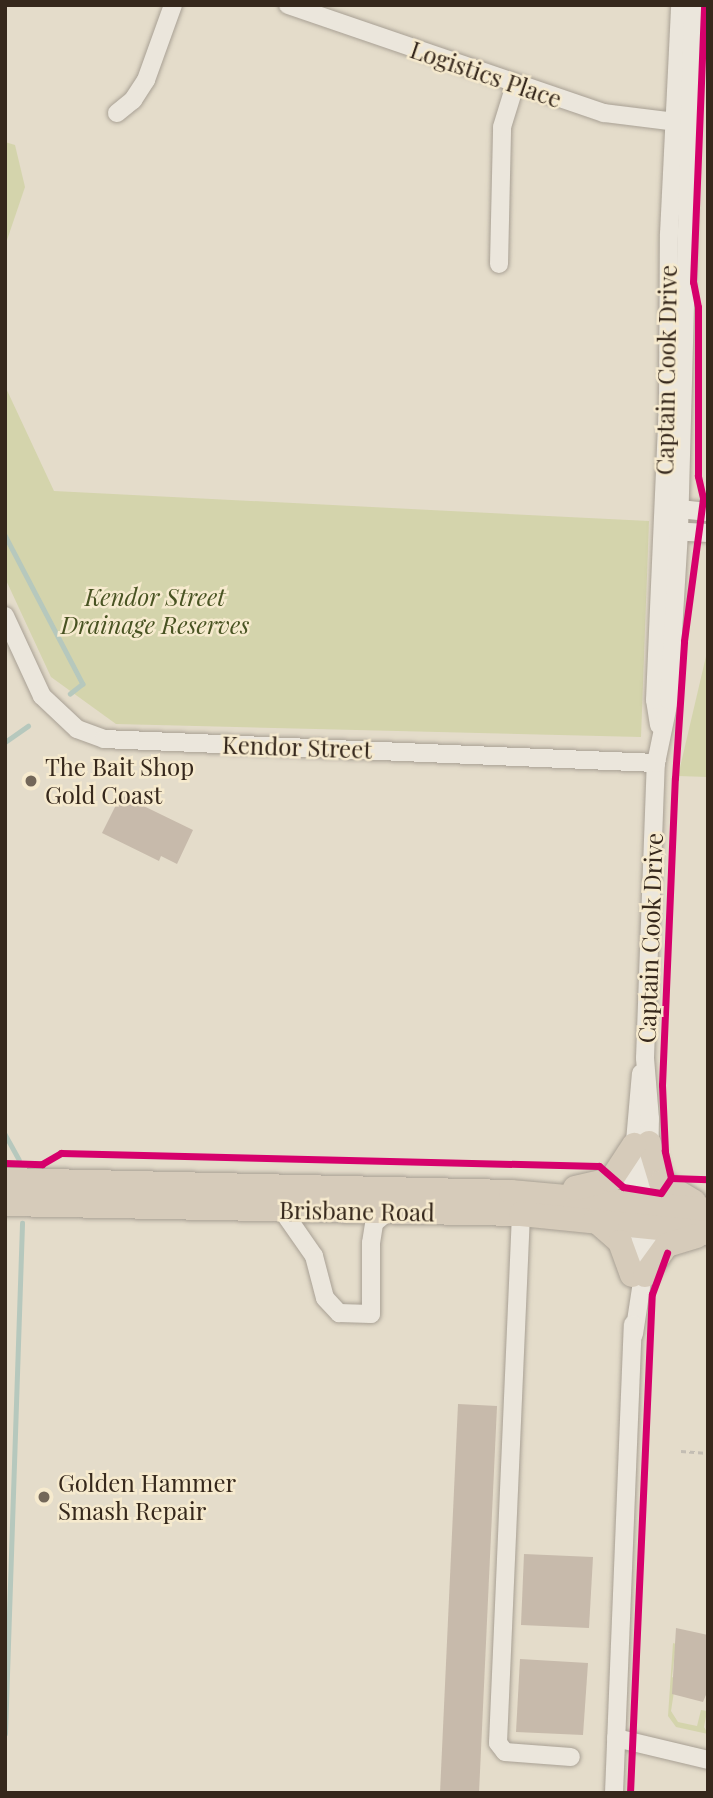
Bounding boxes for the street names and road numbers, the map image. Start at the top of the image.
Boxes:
street label: Logistics Place [407,35,565,113]
street label: Captain Cook Drive [650,264,682,476]
street label: Kendor Street [221,730,373,764]
street label: Captain Cook Drive [632,832,668,1044]
street label: Brisbane Road [279,1195,435,1227]

